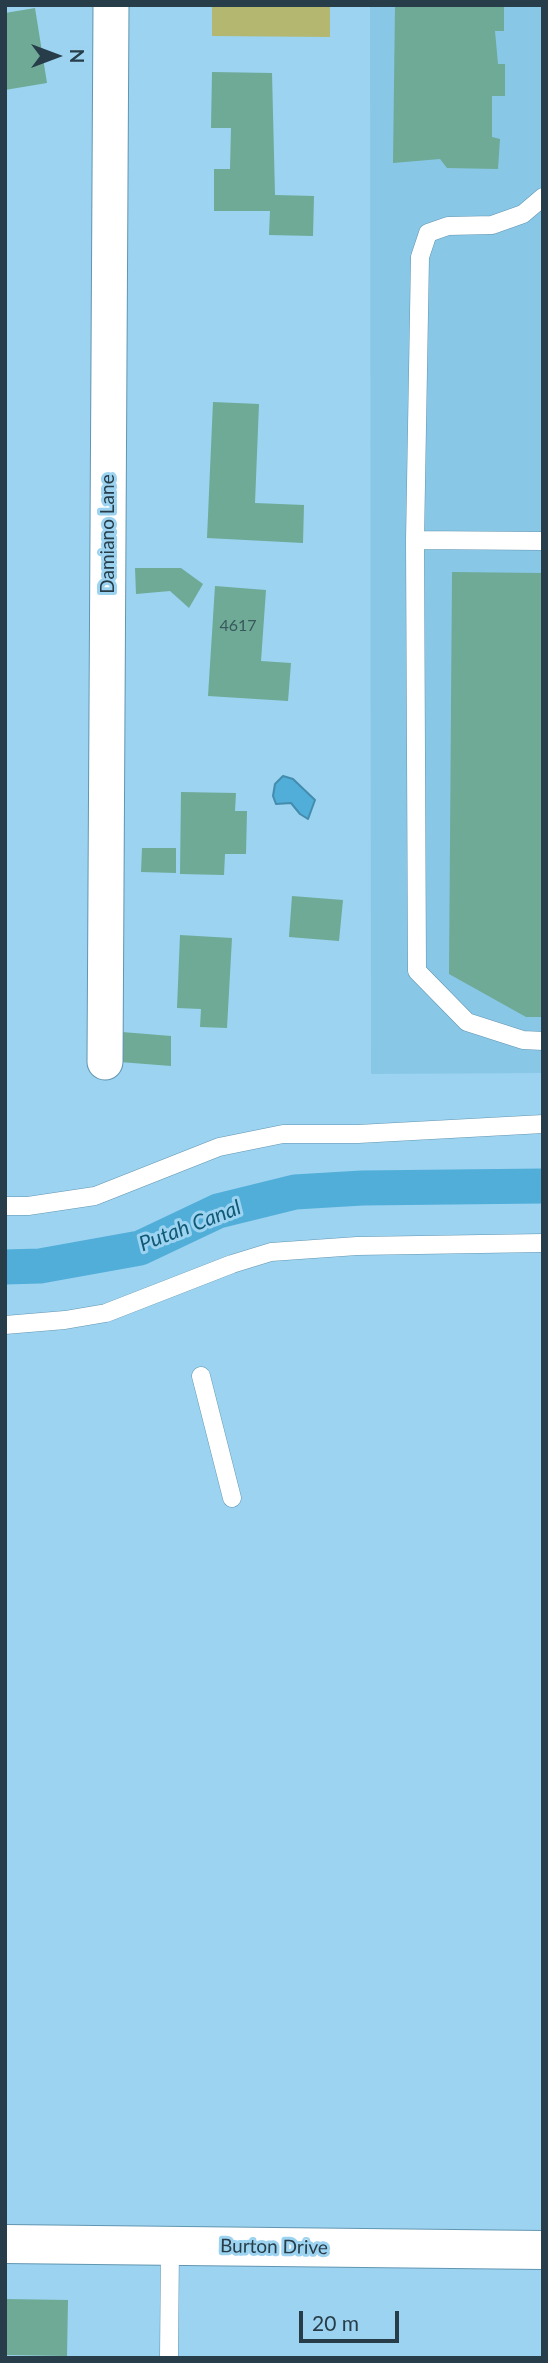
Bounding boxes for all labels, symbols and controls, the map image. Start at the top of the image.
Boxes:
north arrow [21,21,91,91]
text: N [66,49,89,63]
street label: Damiano Lane [97,474,119,594]
house number: 4617 [219,616,257,636]
water label: Putah Canal [135,1195,245,1257]
street label: Burton Drive [220,2235,328,2259]
scale bar [303,2296,403,2340]
text: 20 m [312,2310,359,2335]

